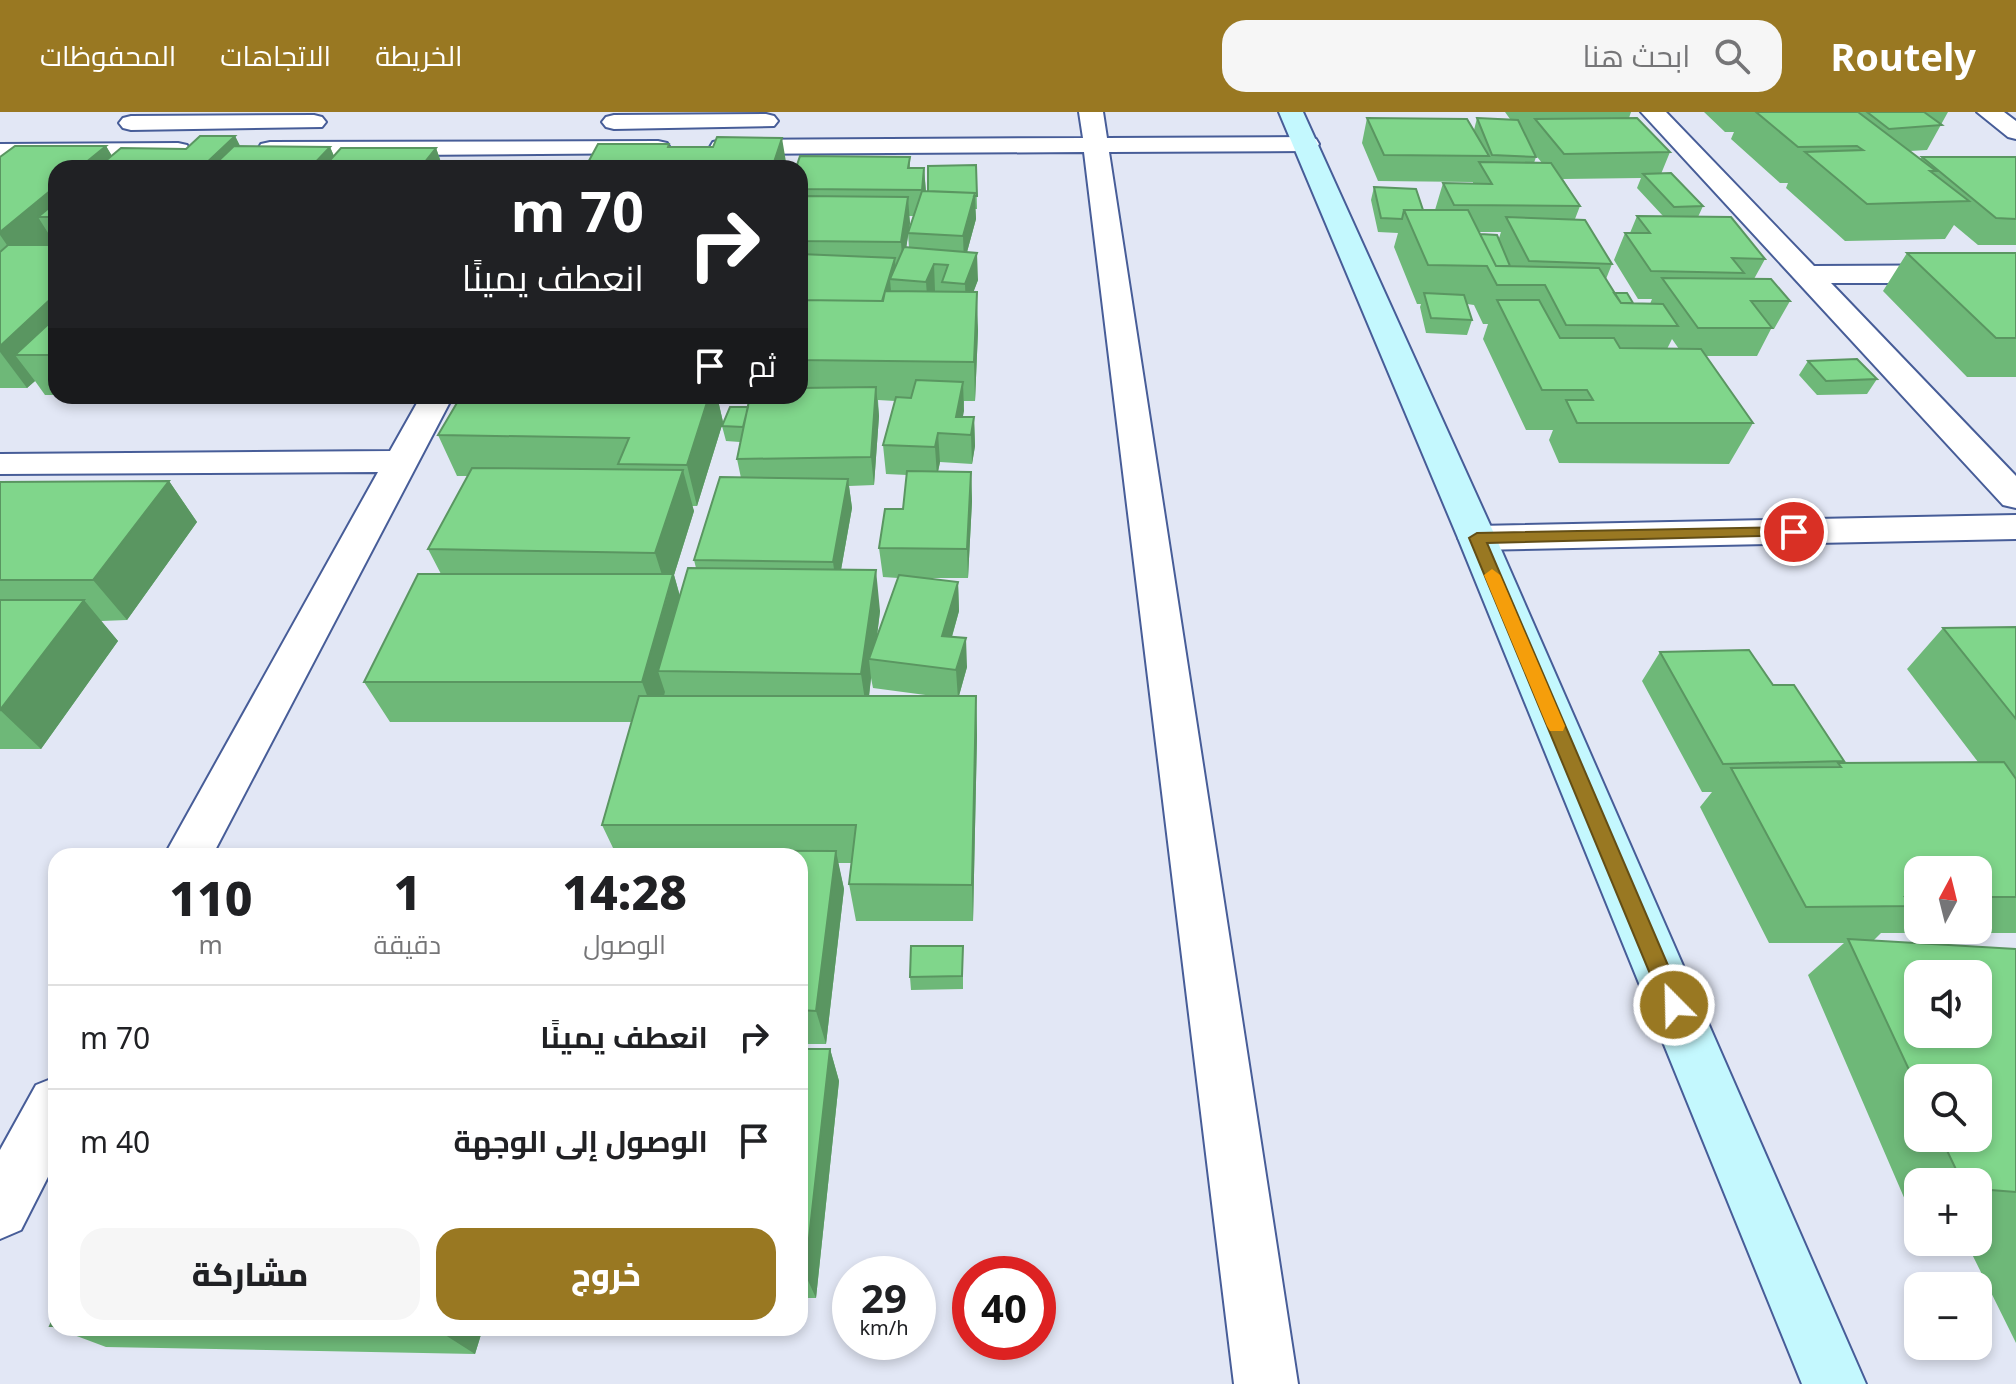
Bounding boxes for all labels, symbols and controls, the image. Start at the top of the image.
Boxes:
search box [1222,20,1782,92]
text: Routely [1830,30,1976,82]
icon: search [1710,34,1754,78]
text: ابحث هنا [1582,35,1690,76]
text: المحفوظات [40,36,176,74]
text: الاتجاهات [220,36,331,74]
text: الخريطة [375,36,463,74]
text: 70 m [511,172,644,248]
icon: right [672,192,776,296]
text: انعطف يمينًا [462,253,644,302]
icon: arrive [688,344,732,388]
text: ثم [748,345,776,386]
pin [1760,498,1828,566]
icon: arrive [1772,510,1816,554]
north arrow [1904,856,1992,944]
map controls [1904,856,1992,1360]
text: 1 [393,859,421,924]
text: 14:28 [562,859,687,924]
text: 110 [169,865,252,930]
text: m [199,926,223,962]
text: دقيقة [373,926,441,962]
text: الوصول [583,926,666,962]
button: sound [1904,960,1992,1048]
position arrow [1632,963,1716,1047]
icon: right [732,1015,776,1059]
text: انعطف يمينًا [540,1016,708,1057]
text: 70 m [80,1017,150,1058]
button: search [1904,1064,1992,1152]
icon: arrive [732,1119,776,1163]
text: الوصول إلى الوجهة [453,1120,708,1161]
text: 40 m [80,1121,150,1162]
button: + [1904,1168,1992,1256]
button: مشاركة [80,1228,420,1320]
button: خروج [436,1228,776,1320]
speed limit sign: 40 [952,1256,1056,1360]
text: 29 [861,1270,907,1325]
button: − [1904,1272,1992,1360]
text: km/h [859,1314,909,1341]

